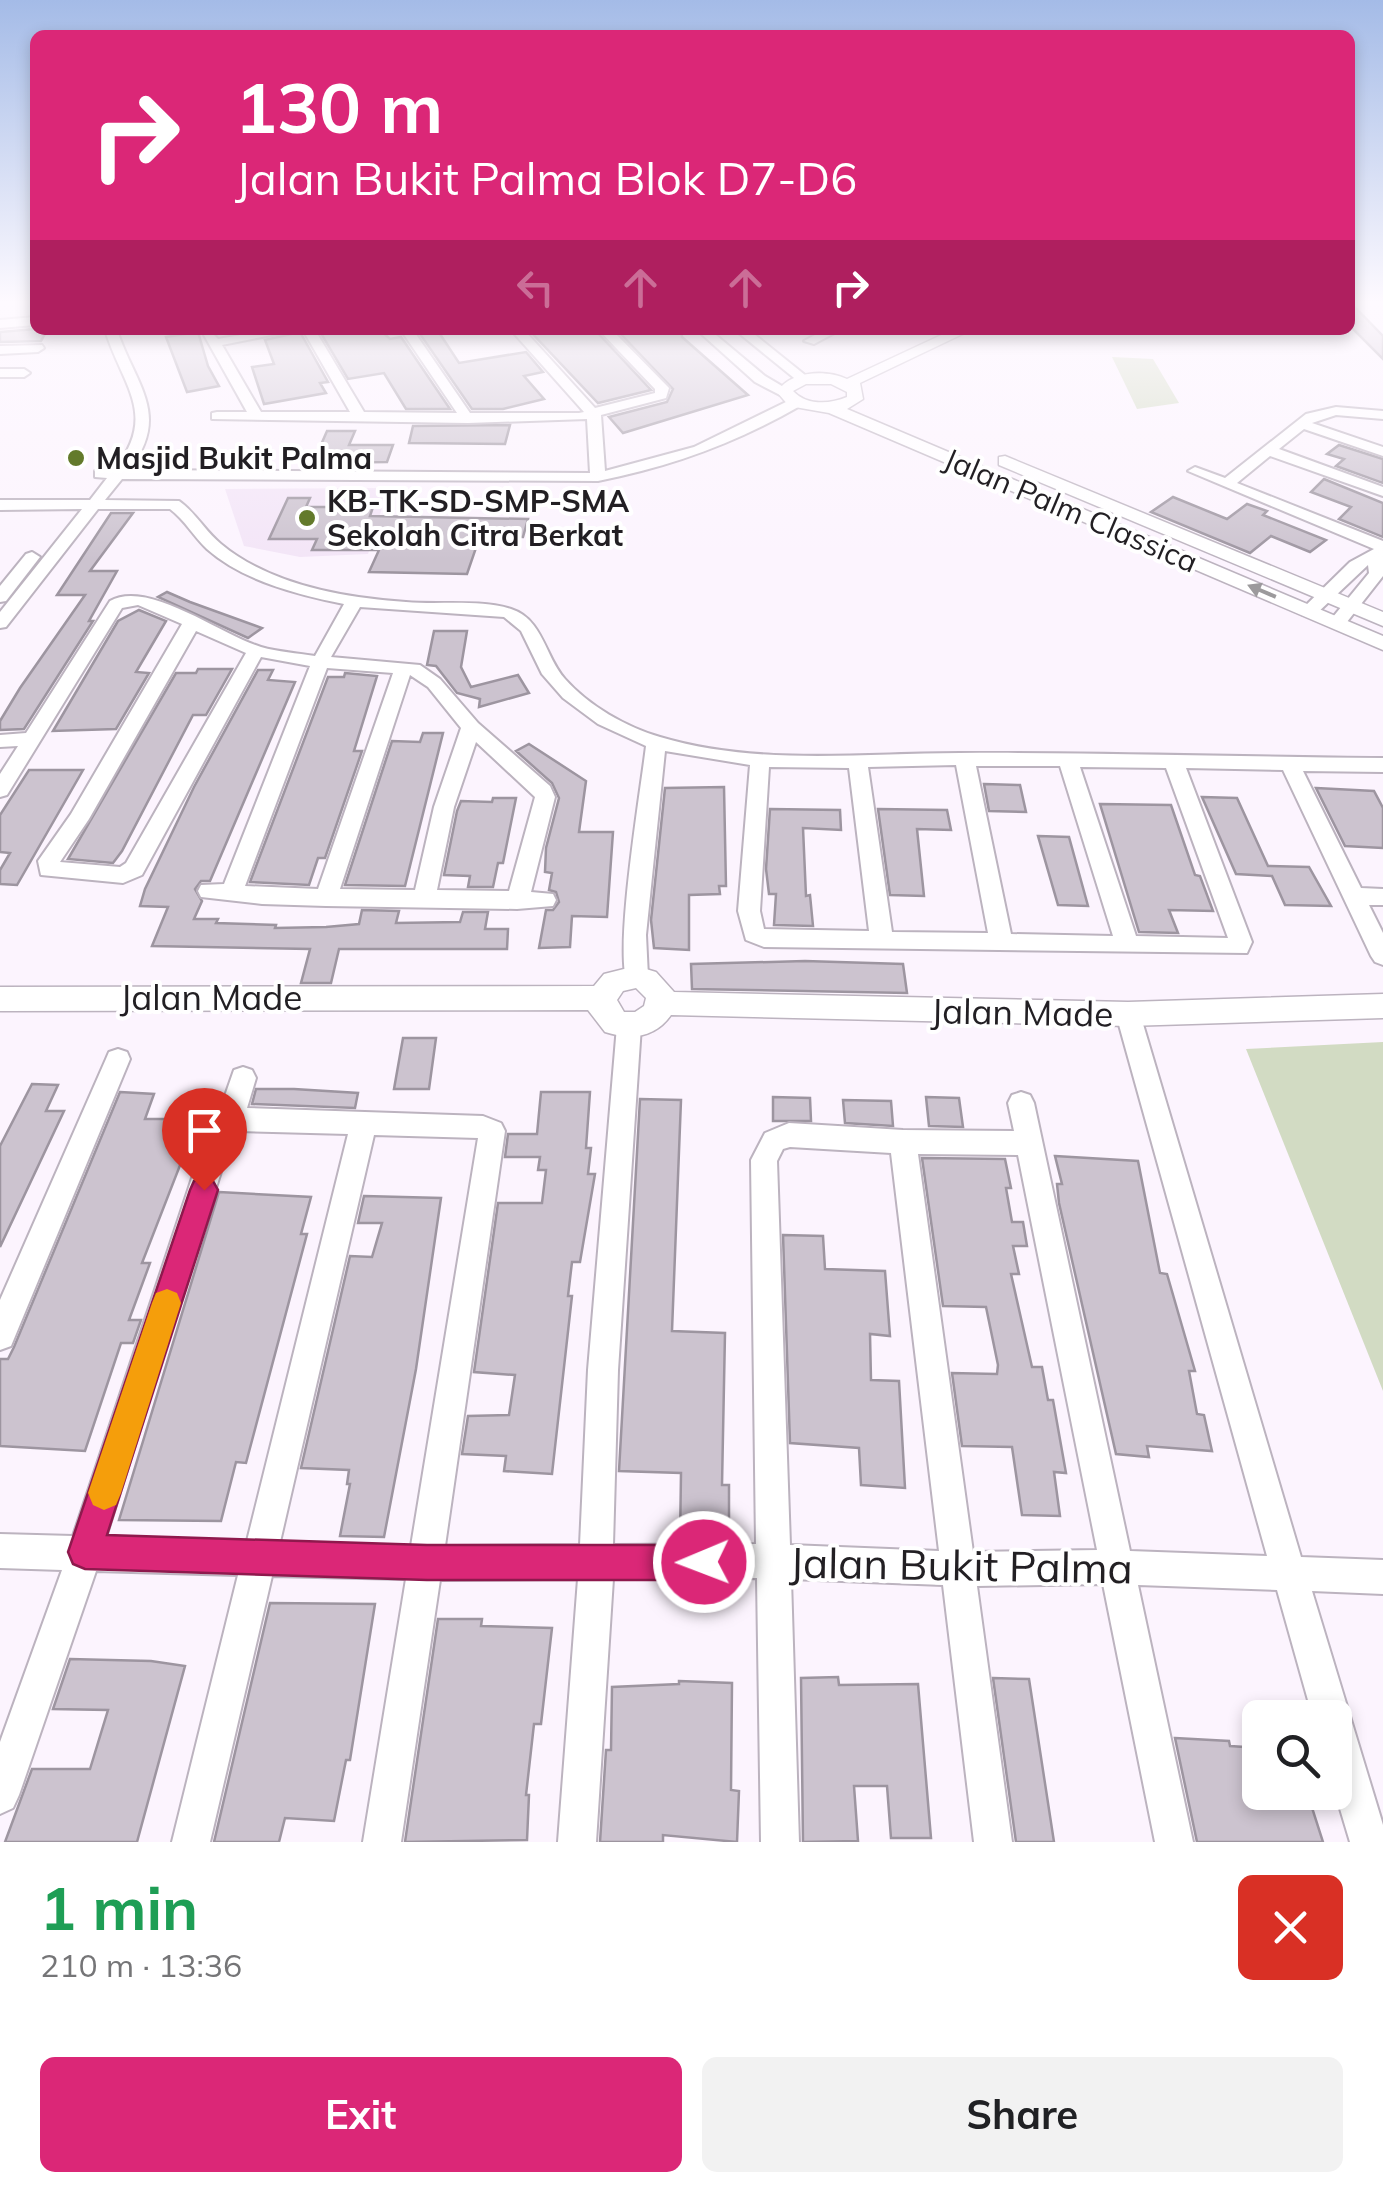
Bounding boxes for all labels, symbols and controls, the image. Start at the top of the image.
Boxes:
text: 130 m [235,63,443,151]
icon: right [70,70,200,200]
text: Jalan Bukit Palma Blok D7-D6 [235,150,857,206]
icon: left [508,260,563,315]
icon: ahead [613,260,668,315]
icon: ahead [718,260,773,315]
icon: right [823,260,878,315]
place label: Masjid Bukit Palma [96,439,372,477]
street label: Jalan Palm Classica [938,439,1204,581]
marker: Masjid Bukit Palma [65,447,87,469]
place label: KB-TK-SD-SMP-SMA Sekolah Citra Berkat [327,482,630,554]
marker: KB-TK-SD-SMP-SMA Sekolah Citra Berkat [296,507,318,529]
one-way arrow [1247,583,1277,599]
street label: Jalan Made [120,975,302,1019]
street label: Jalan Made [930,988,1114,1036]
pin [162,1088,247,1191]
icon: arrive [177,1103,232,1158]
position arrow [652,1510,756,1614]
street label: Jalan Bukit Palma [789,1536,1133,1594]
map controls [1242,1700,1352,1810]
button: search [1242,1700,1352,1810]
text: 1 min [40,1870,198,1945]
button: close [1238,1875,1343,1980]
text: 210 m · 13:36 [40,1945,242,1985]
button: Exit [40,2057,682,2172]
button: Share [702,2057,1343,2172]

